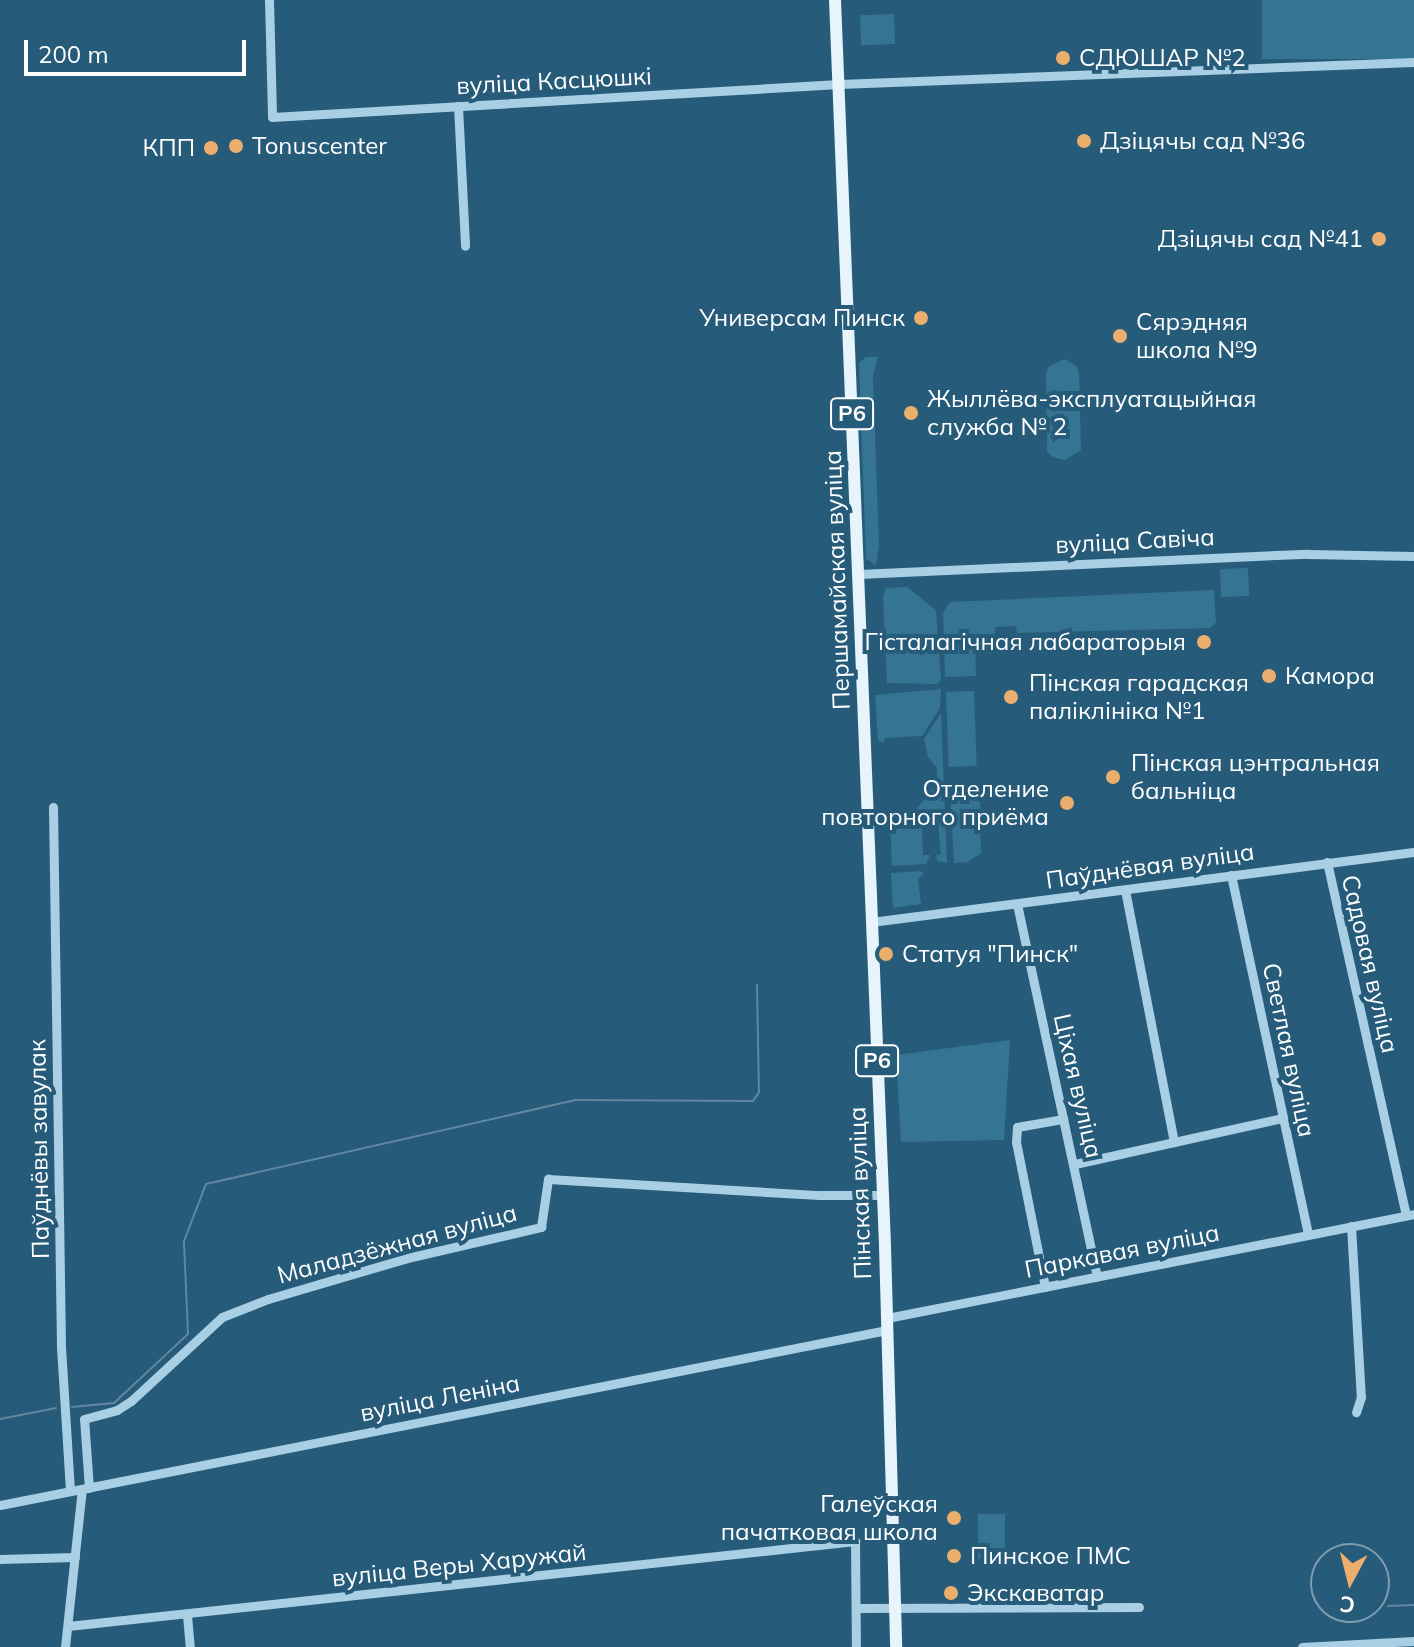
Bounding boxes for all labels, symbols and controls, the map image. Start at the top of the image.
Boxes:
scale bar [28,24,250,74]
text: 200 m [38,39,109,69]
place label: СДЮШАР №2 [1079,44,1246,72]
marker: СДЮШАР №2 [1054,49,1072,67]
street label: вуліца Касцюшкі [455,61,653,101]
place label: Дзіцячы сад №36 [1100,127,1305,155]
place label: Tonuscenter [252,132,387,160]
marker: Дзіцячы сад №36 [1075,132,1093,150]
place label: КПП [143,134,195,162]
marker: Tonuscenter [227,137,245,155]
marker: КПП [202,139,220,157]
place label: Дзіцячы сад №41 [1158,225,1363,253]
marker: Дзіцячы сад №41 [1370,230,1388,248]
place label: Универсам Пинск [699,304,905,332]
place label: Сярэдняя школа №9 [1136,308,1258,364]
marker: Универсам Пинск [912,309,930,327]
marker: Сярэдняя школа №9 [1111,327,1129,345]
place label: Жыллёва-эксплуатацыйная служба № 2 [927,385,1256,441]
road number: Р6 [830,396,874,432]
marker: Жыллёва-эксплуатацыйная служба № 2 [902,404,920,422]
street label: Першамайская вуліца [818,450,856,710]
street label: вуліца Савіча [1055,522,1215,560]
place label: Гісталагічная лабараторыя [865,628,1186,656]
marker: Гісталагічная лабараторыя [1193,631,1215,653]
place label: Камора [1285,662,1375,690]
marker: Камора [1260,667,1278,685]
place label: Пінская гарадская паліклініка №1 [1029,669,1249,725]
marker: Пінская гарадская паліклініка №1 [1000,686,1022,708]
place label: Пінская цэнтральная бальніца [1131,749,1380,805]
marker: Пінская цэнтральная бальніца [1102,766,1124,788]
place label: Отделение повторного приёма [821,775,1049,831]
marker: Отделение повторного приёма [1056,792,1078,814]
street label: Паўднёвая вуліца [1044,837,1256,895]
street label: Садовая вуліца [1336,872,1404,1056]
place label: Статуя "Пинск" [902,940,1078,968]
marker: Статуя "Пинск" [877,945,895,963]
street label: Светлая вуліца [1256,960,1322,1140]
street label: Ціхая вуліца [1047,1011,1109,1161]
street label: Паўднёвы завулак [23,1039,55,1259]
road number: Р6 [855,1043,899,1079]
street label: Пінская вуліца [843,1106,877,1280]
street label: Маладзёжная вуліца [274,1198,520,1290]
street label: Паркавая вуліца [1022,1218,1222,1284]
street label: вуліца Леніна [358,1368,522,1428]
place label: Галеўская пачатковая школа [721,1490,938,1546]
marker: Галеўская пачатковая школа [945,1509,963,1527]
street label: вуліца Веры Харужай [330,1537,588,1593]
place label: Пинское ПМС [970,1542,1131,1570]
north arrow [1310,1543,1390,1623]
marker: Пинское ПМС [945,1547,963,1565]
place label: Экскаватар [967,1579,1104,1607]
marker: Экскаватар [942,1584,960,1602]
text: С [1338,1590,1357,1620]

